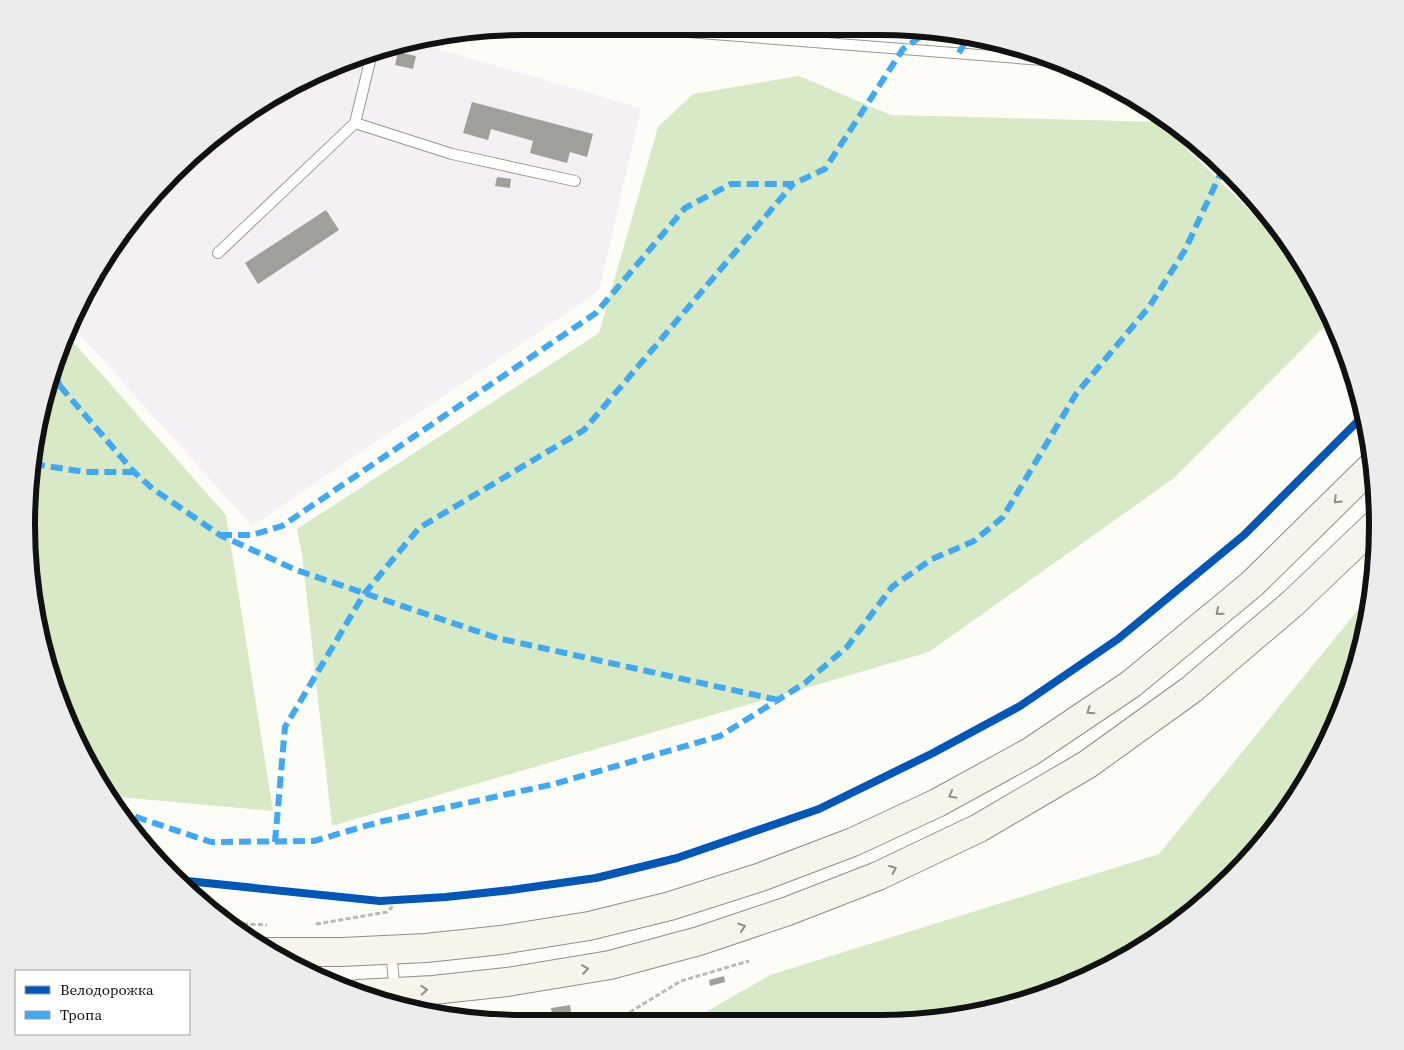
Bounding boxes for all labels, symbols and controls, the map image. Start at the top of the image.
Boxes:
one-way arrow [1334,495,1343,504]
one-way arrow [1215,606,1224,615]
one-way arrow [1087,705,1096,714]
one-way arrow [948,789,957,799]
one-way arrow [888,865,897,875]
one-way arrow [737,923,745,933]
one-way arrow [581,965,589,975]
legend [15,970,190,1035]
text: Велодорожка [60,979,154,1000]
one-way arrow [420,985,428,996]
text: Тропа [60,1004,102,1025]

